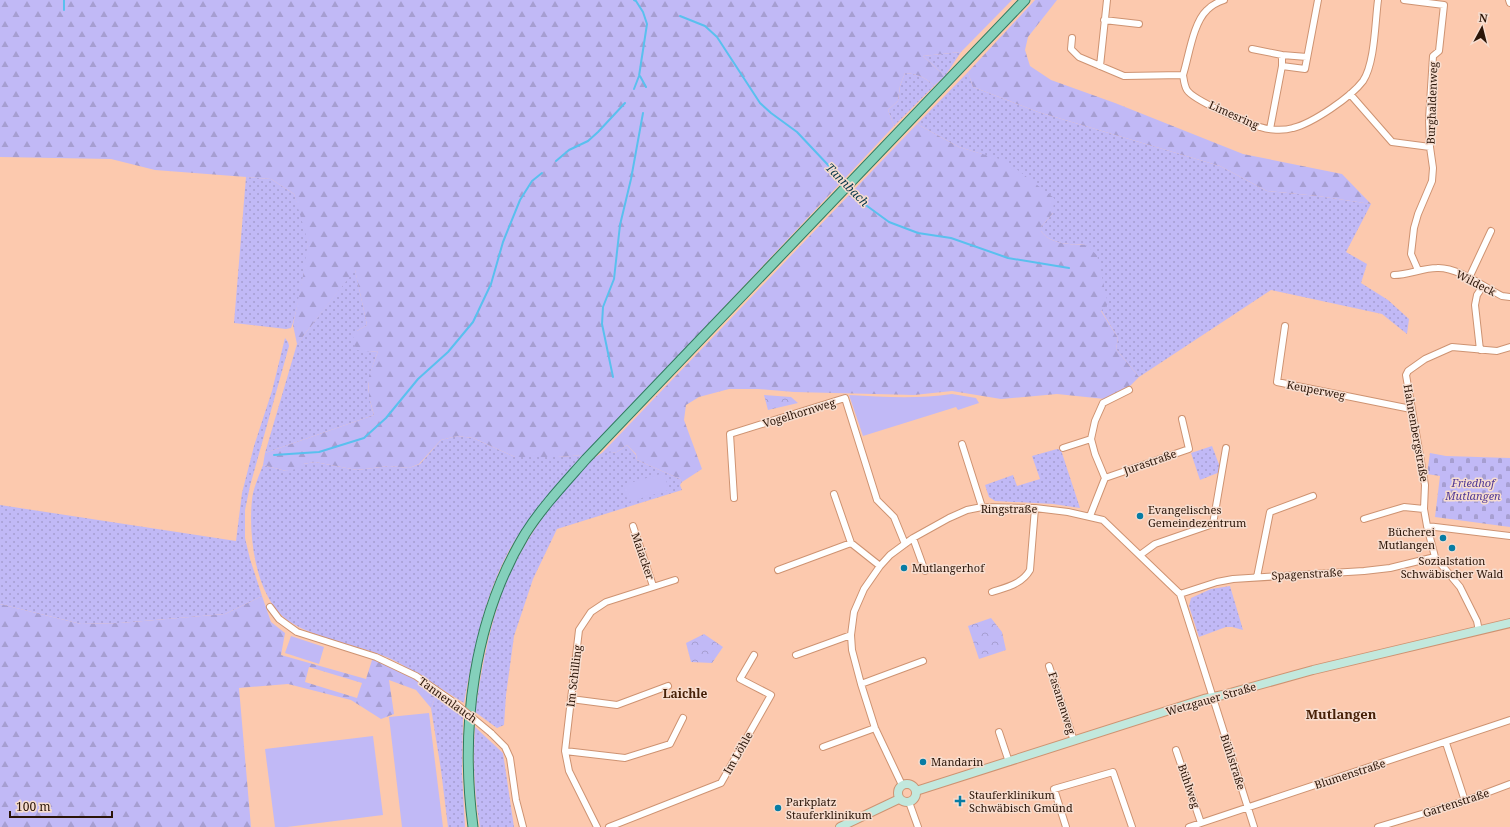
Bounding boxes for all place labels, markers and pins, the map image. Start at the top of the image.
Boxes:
place label: Evangelisches Gemeindezentrum [1148,502,1247,530]
marker: Evangelisches Gemeindezentrum [1135,511,1145,521]
place label: Bücherei Mutlangen [1378,524,1435,552]
marker: Bücherei Mutlangen [1438,533,1448,543]
marker: Sozialstation Schwäbischer Wald [1447,543,1457,553]
place label: Sozialstation Schwäbischer Wald [1401,553,1504,581]
place label: Mutlangerhof [912,560,985,575]
marker: Mutlangerhof [899,563,909,573]
place label: Mandarin [931,754,983,769]
marker: Mandarin [918,757,928,767]
place label: Stauferklinikum Schwäbisch Gmünd [969,787,1073,815]
place label: Parkplatz Stauferklinikum [786,794,873,822]
marker: Stauferklinikum Schwäbisch Gmünd [954,795,966,807]
marker: Parkplatz Stauferklinikum [773,803,783,813]

